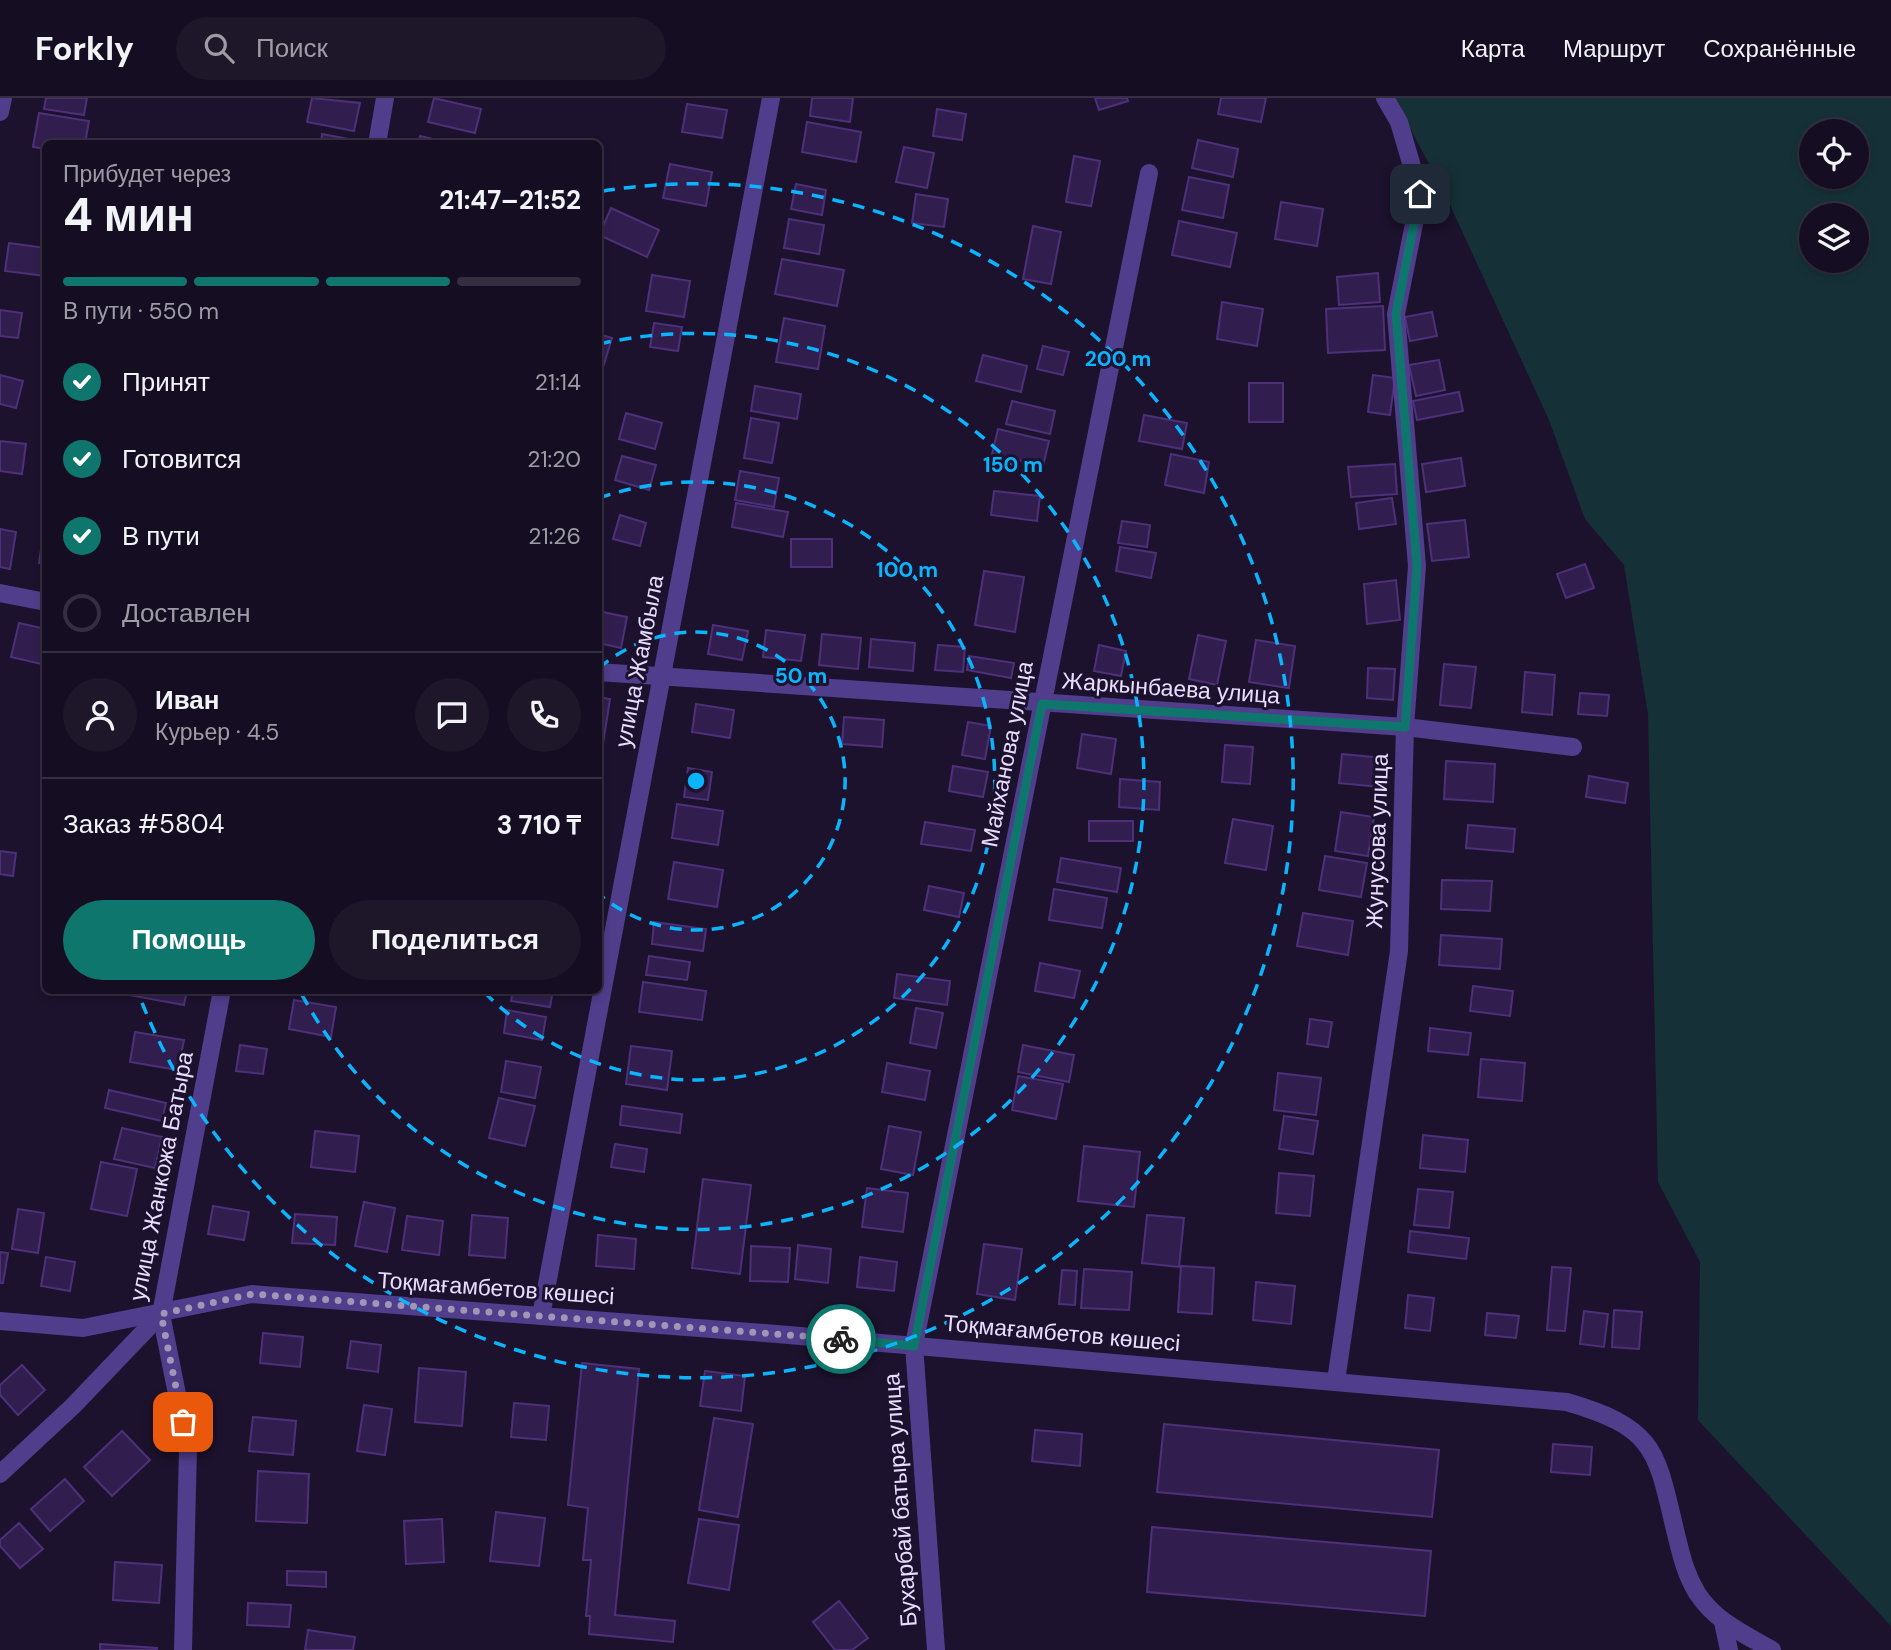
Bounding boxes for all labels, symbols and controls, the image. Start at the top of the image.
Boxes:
search box [176,17,666,80]
text: Forkly [35,27,134,70]
icon: search [200,29,238,67]
text: Поиск [256,31,328,65]
text: Карта [1461,33,1525,64]
text: Маршрут [1563,33,1665,64]
text: Сохранённые [1703,33,1856,64]
map controls [1799,119,1869,273]
button: locate [1799,119,1869,189]
text: Прибудет через [63,159,231,189]
pin [1390,164,1450,224]
icon: home [1401,175,1439,213]
text: 21:47–21:52 [439,183,581,217]
text: 4 мин [63,185,194,245]
button: layers [1799,203,1869,273]
text: В пути · 550 m [63,296,219,326]
text: 200 m [1085,345,1151,373]
icon: check [63,363,101,401]
text: Принят [122,365,210,399]
text: 21:14 [535,367,581,397]
icon: check [63,440,101,478]
text: Готовится [122,442,241,476]
text: 21:20 [527,444,581,474]
text: 150 m [983,451,1043,479]
icon: check [63,517,101,555]
text: В пути [122,519,200,553]
text: 21:26 [528,521,581,551]
text: 100 m [876,556,938,584]
street label: улица Жамбыла [608,572,670,750]
text: Доставлен [122,596,251,630]
street label: Майханова улица [974,658,1040,849]
text: 50 m [775,662,827,690]
street label: Жаркынбаева улица [1061,665,1281,711]
button: person [63,678,137,752]
button: chat [415,678,489,752]
button: phone [507,678,581,752]
text: Иван [155,683,220,717]
text: Курьер · 4.5 [155,717,279,747]
street label: Жунусова улица [1359,753,1395,929]
centre of rings [684,769,708,793]
text: Заказ #5804 [63,807,224,841]
text: 3 710 ₸ [497,808,581,842]
button: Помощь [63,900,315,980]
button: Поделиться [329,900,581,980]
street label: улица Жанкожа Батыра [122,1049,200,1303]
street label: Тоқмағамбетов көшесі [376,1265,616,1311]
courier [806,1304,876,1374]
street label: Тоқмағамбетов көшесі [942,1308,1182,1358]
icon: bike [822,1320,860,1358]
street label: Бухарбай батыра улица [876,1372,924,1628]
pin [153,1392,213,1452]
icon: bag [164,1403,202,1441]

